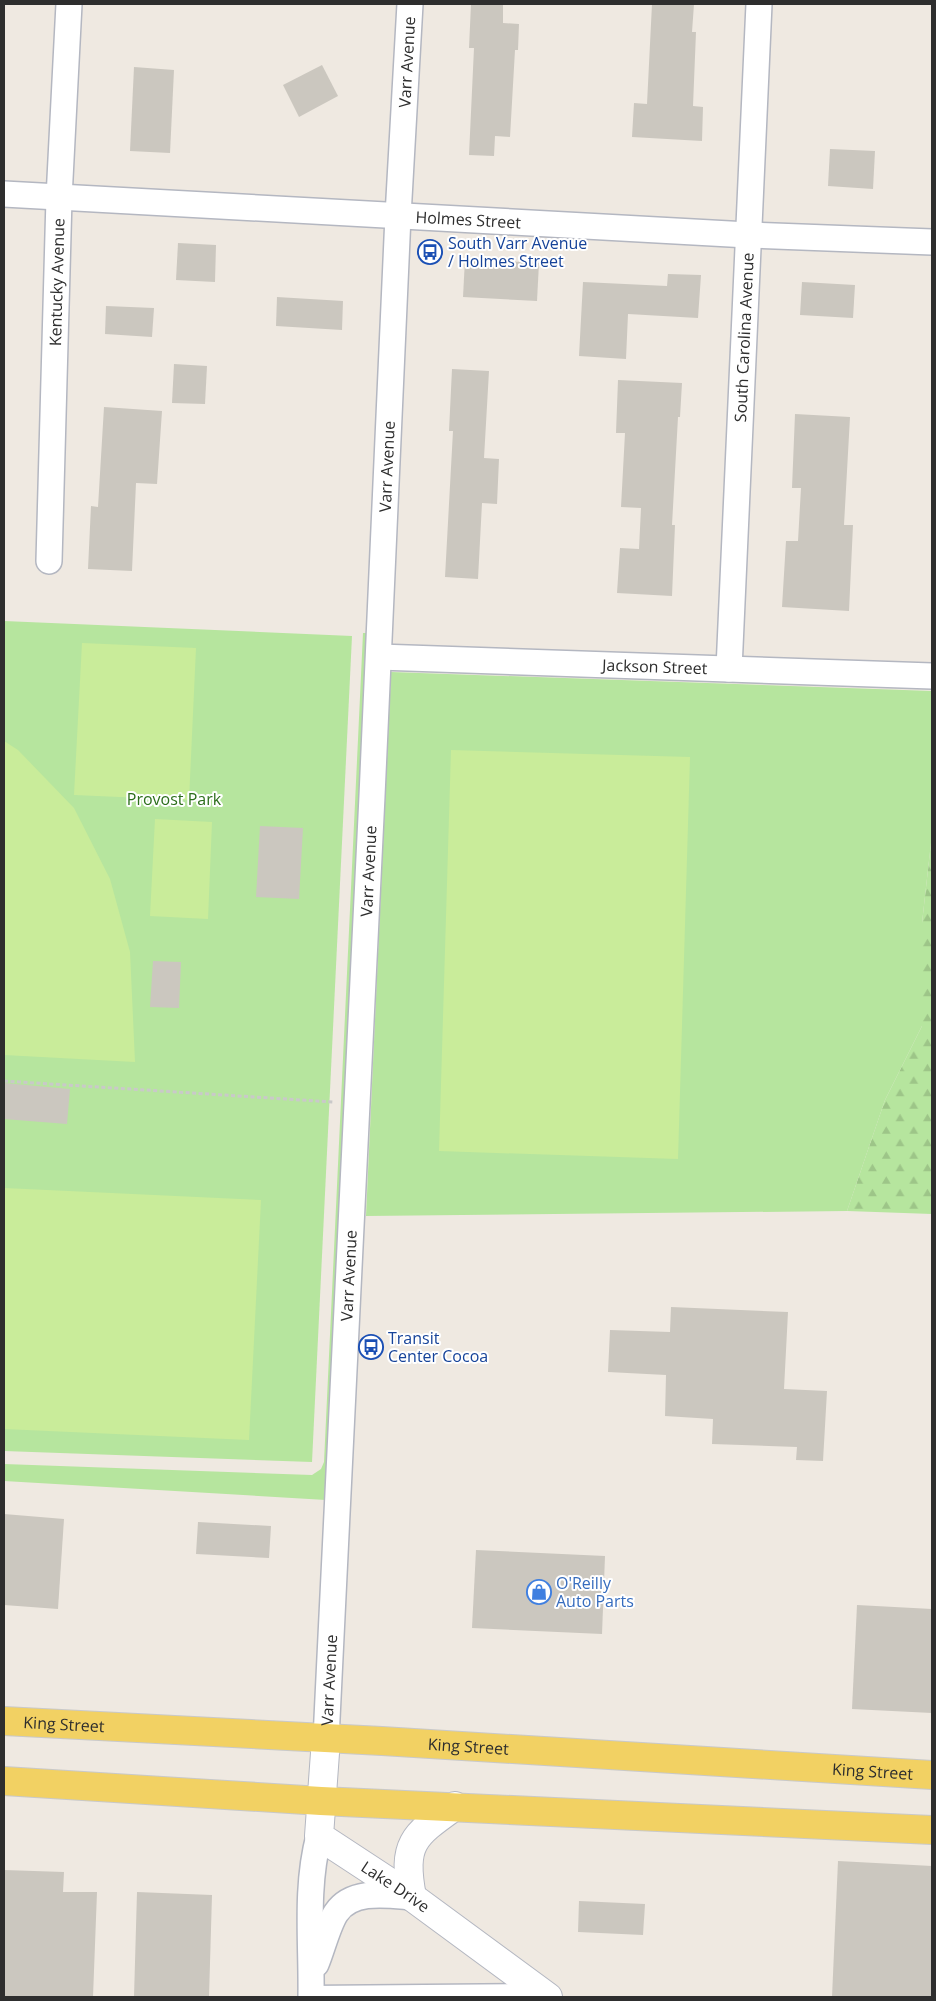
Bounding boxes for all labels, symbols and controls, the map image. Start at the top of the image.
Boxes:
street label: Varr Avenue [393,16,420,108]
street label: Holmes Street [415,206,522,233]
street label: Kentucky Avenue [44,218,69,346]
place label: South Varr Avenue / Holmes Street [448,232,587,272]
bus stop icon: South Varr Avenue / Holmes Street [417,239,443,265]
street label: South Carolina Avenue [729,252,759,423]
street label: Varr Avenue [374,420,400,513]
street label: Jackson Street [600,654,708,679]
park label: Provost Park [127,788,222,810]
street label: Varr Avenue [355,825,382,917]
street label: Varr Avenue [335,1229,362,1322]
place label: Transit Center Cocoa [388,1327,488,1367]
bus stop icon: Transit Center Cocoa [358,1334,384,1360]
place label: O'Reilly Auto Parts [556,1572,634,1612]
shop icon: O'Reilly Auto Parts [526,1579,552,1605]
street label: Varr Avenue [316,1634,342,1726]
street label: King Street [23,1711,105,1737]
street label: King Street [427,1733,510,1760]
street label: King Street [831,1758,914,1785]
street label: Lake Drive [357,1856,434,1917]

